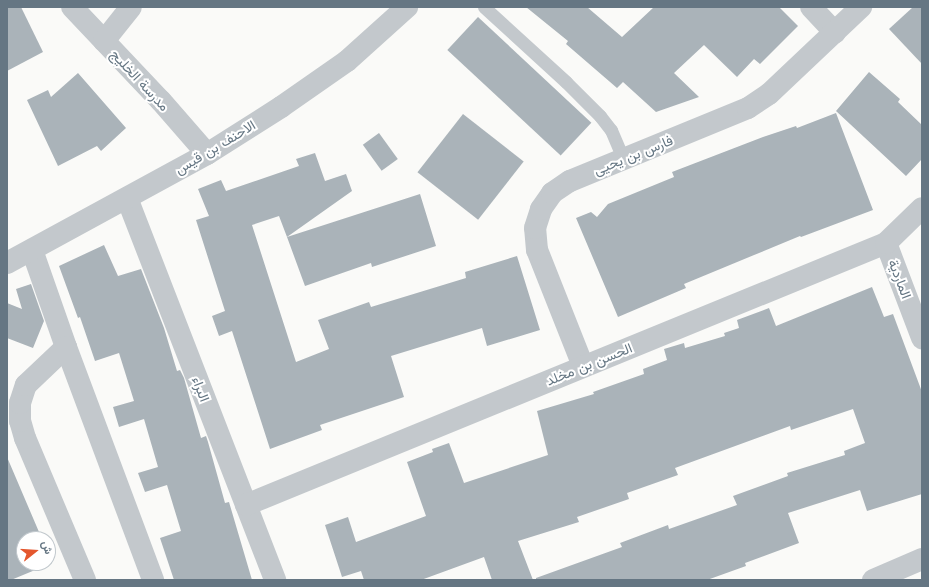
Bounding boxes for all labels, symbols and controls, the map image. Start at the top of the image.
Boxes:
street label: مدرسة الخليج [107,46,173,114]
street label: الاحنف بن قيس [172,116,258,178]
street label: فارس بن يحيى [591,131,675,179]
street label: الماردية [885,257,915,301]
street label: الحسن بن مخلد [543,339,635,389]
street label: البراء [189,374,213,404]
north arrow [16,531,56,571]
text: ش [39,539,55,556]

